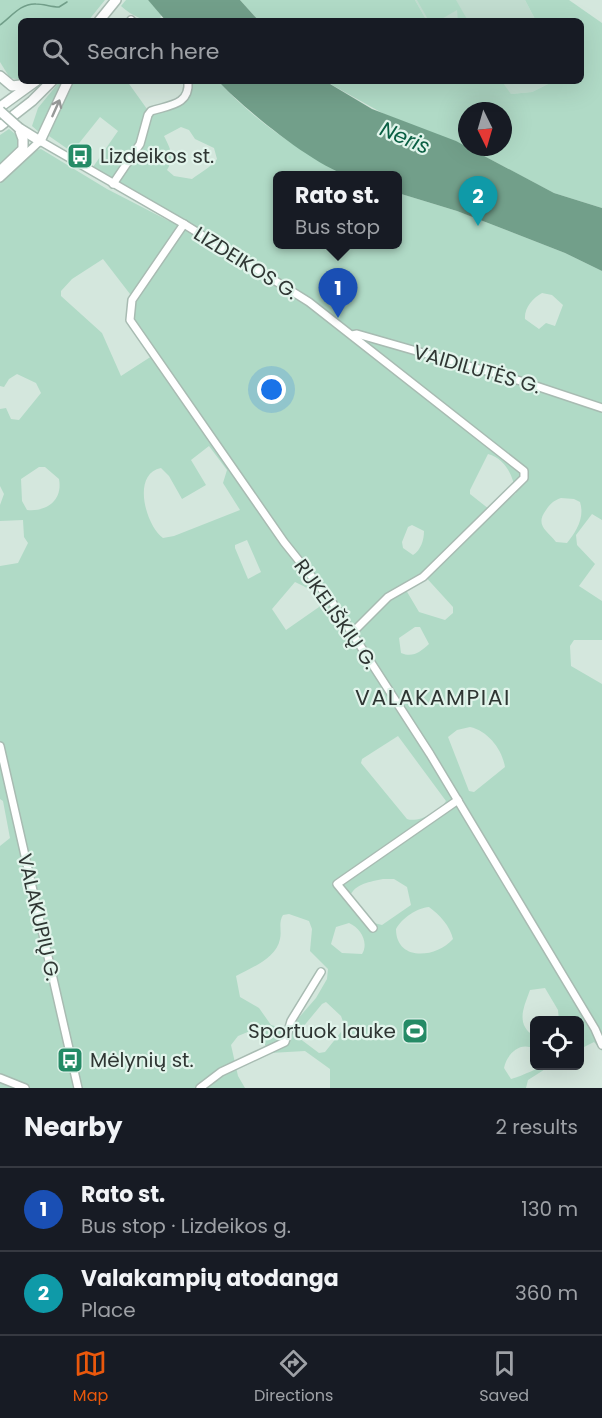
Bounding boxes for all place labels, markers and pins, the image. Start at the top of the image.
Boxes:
bus stop icon: Lizdeikos st. [65,141,95,171]
place label: Lizdeikos st. [100,142,214,170]
pin: 2 [458,176,498,226]
pin: 1 [318,268,358,318]
sports icon: Sportuok lauke [400,1016,430,1046]
place label: Sportuok lauke [248,1017,396,1045]
bus stop icon: Mėlynių st. [55,1045,85,1075]
place label: Mėlynių st. [90,1046,194,1074]

